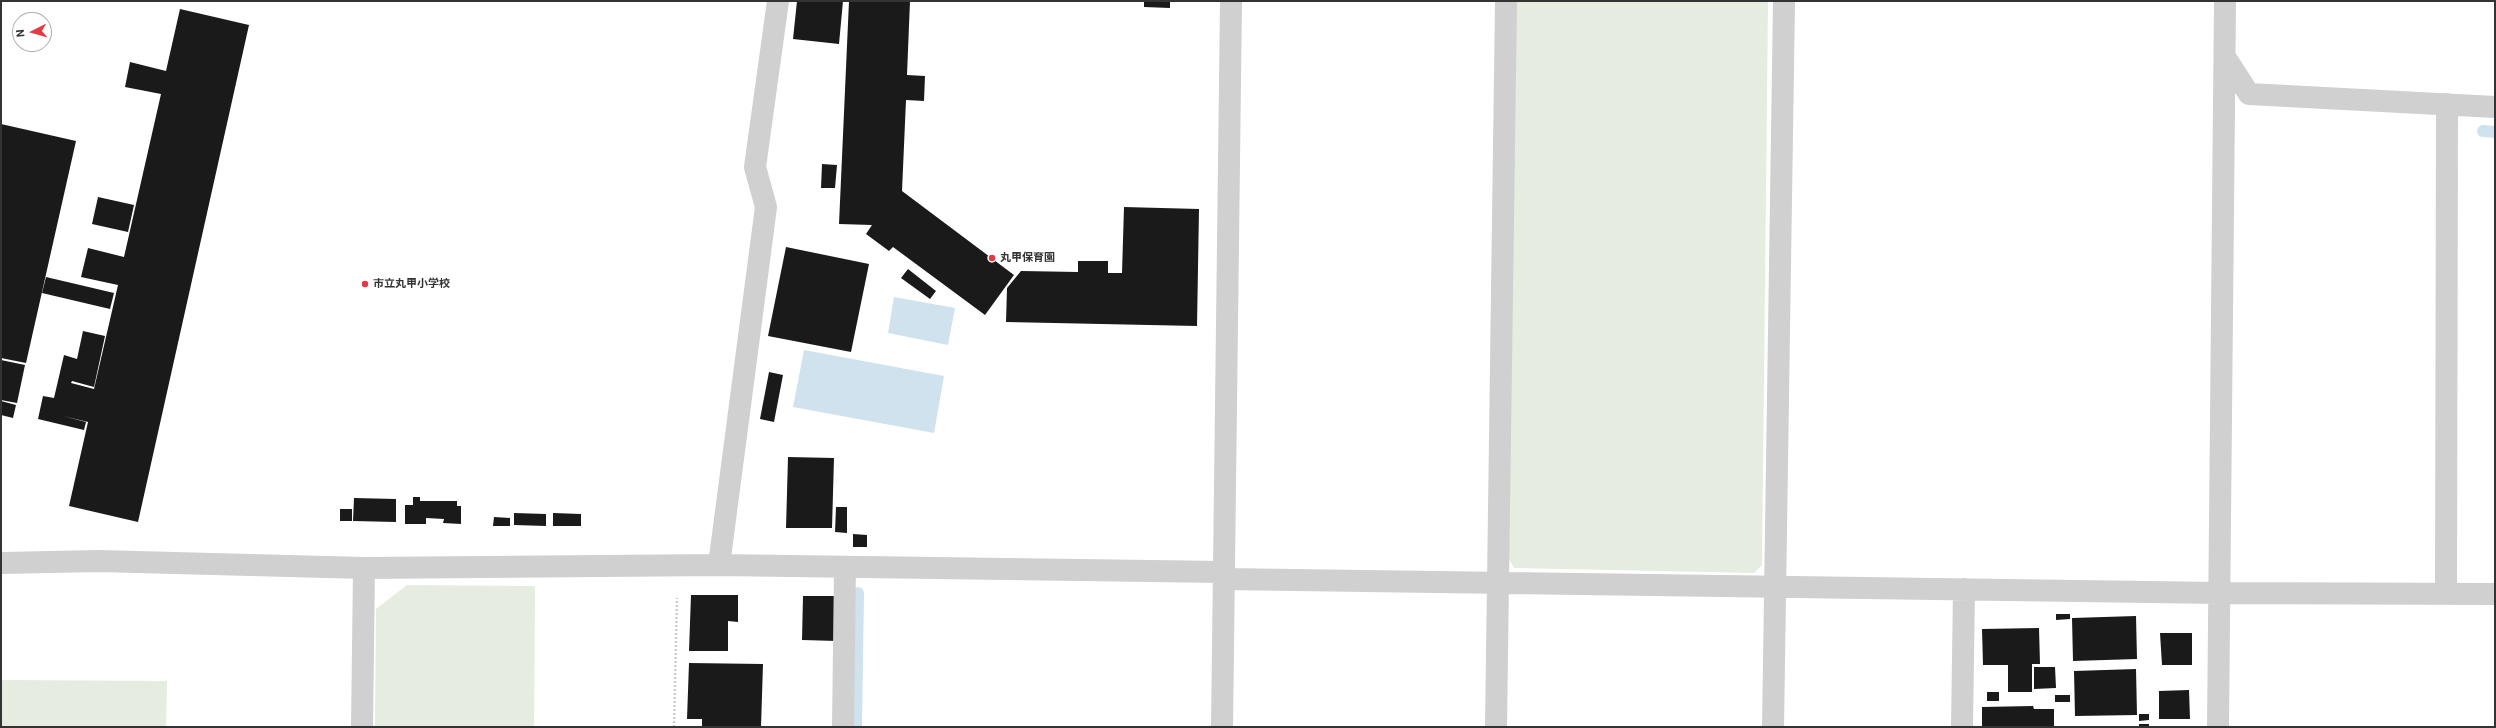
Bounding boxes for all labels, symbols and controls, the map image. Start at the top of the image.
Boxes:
north arrow [12,12,52,52]
text: N [14,29,27,38]
place label: 丸甲保育園 [1000,251,1055,265]
marker: 丸甲保育園 [987,253,997,263]
place label: 市立丸甲小学校 [373,277,450,291]
marker: 市立丸甲小学校 [360,279,370,289]

